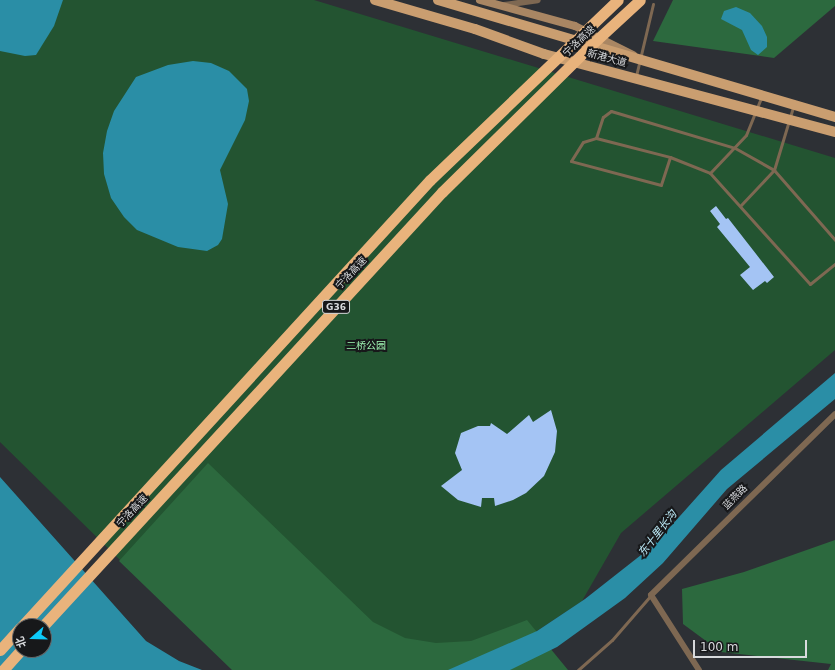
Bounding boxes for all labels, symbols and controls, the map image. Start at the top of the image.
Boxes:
street label: 宁洛高速 [560,23,598,59]
street label: 新港大道 [586,47,628,69]
street label: 宁洛高速 [333,254,369,292]
road number: G36 [322,300,350,314]
park label: 二桥公园 [346,340,386,352]
street label: 蓝燕路 [720,482,750,512]
street label: 宁洛高速 [114,492,150,530]
water label: 东十里长沟 [636,508,680,560]
north arrow [12,618,52,658]
scale bar [695,632,809,658]
text: 北 [13,635,29,649]
text: 100 m [700,640,738,654]

